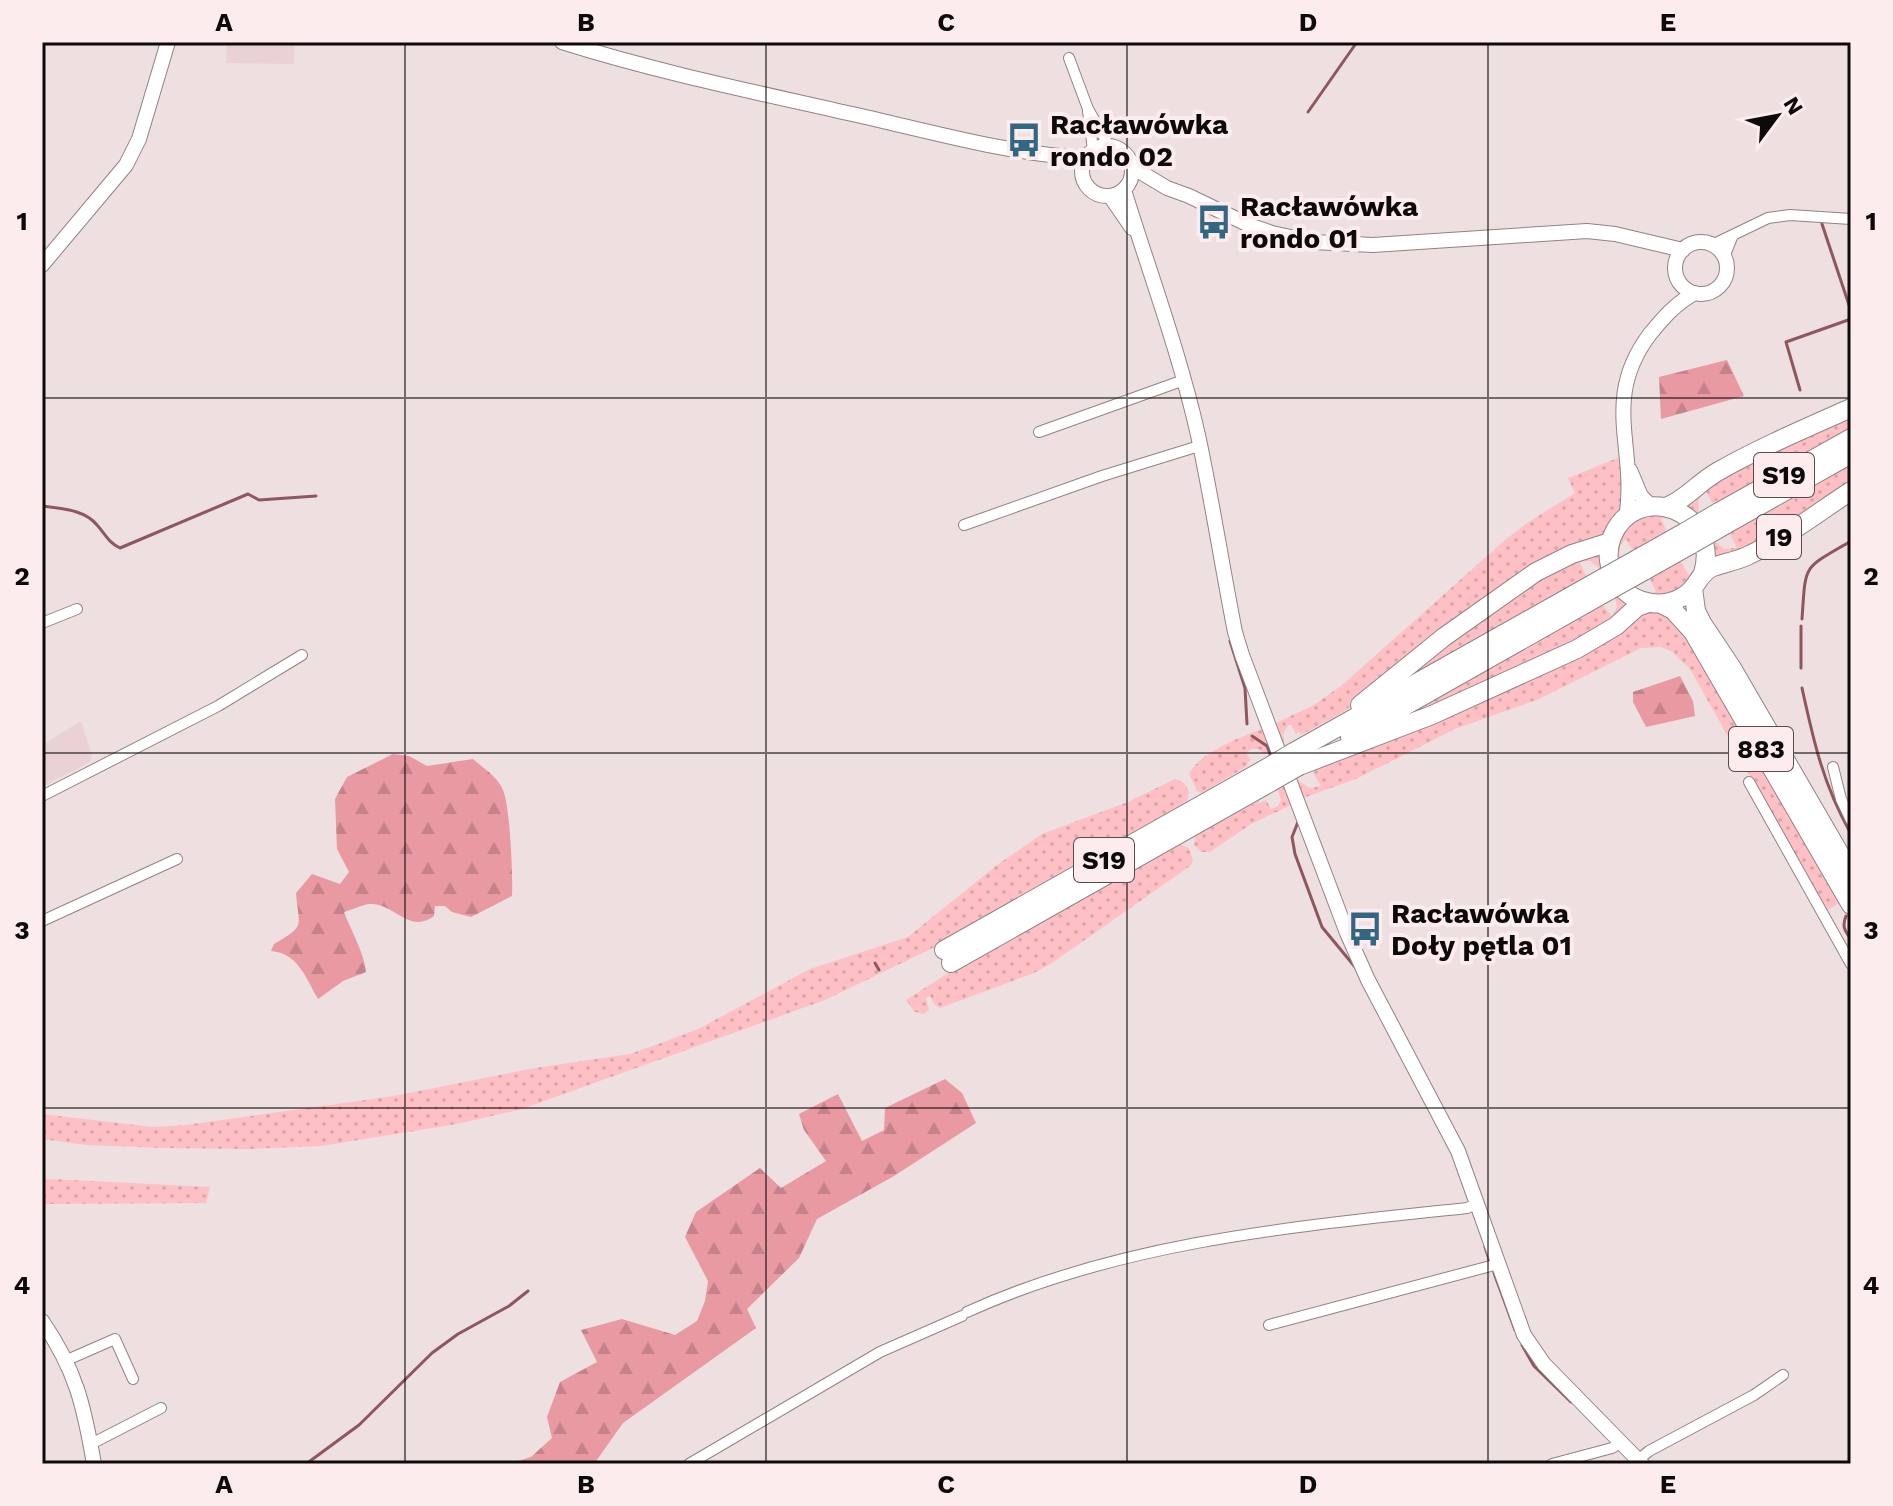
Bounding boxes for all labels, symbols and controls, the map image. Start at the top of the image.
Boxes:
text: A [215,7,233,37]
text: B [577,7,595,37]
text: C [937,7,955,37]
text: D [1299,7,1317,37]
text: E [1660,7,1676,37]
north arrow [1737,76,1817,156]
text: N [1779,92,1808,119]
place label: Racławówka rondo 02 [1050,108,1229,173]
bus stop icon: Racławówka rondo 02 [1005,121,1043,159]
place label: Racławówka rondo 01 [1240,190,1419,255]
bus stop icon: Racławówka rondo 01 [1195,203,1233,241]
text: 1 [16,206,28,236]
text: 1 [1865,206,1877,236]
road number: S19 [1754,453,1814,497]
road number: 19 [1757,515,1801,559]
text: 2 [14,561,30,591]
text: 2 [1863,561,1879,591]
road number: 883 [1729,727,1793,771]
road number: S19 [1074,838,1134,882]
place label: Racławówka Doły pętla 01 [1391,897,1572,962]
bus stop icon: Racławówka Doły pętla 01 [1346,910,1384,948]
text: 3 [14,915,30,945]
text: 3 [1863,915,1879,945]
text: 4 [14,1270,31,1300]
text: 4 [1863,1270,1880,1300]
text: A [215,1469,233,1499]
text: B [577,1469,595,1499]
text: C [937,1469,955,1499]
text: D [1299,1469,1317,1499]
text: E [1660,1469,1676,1499]

